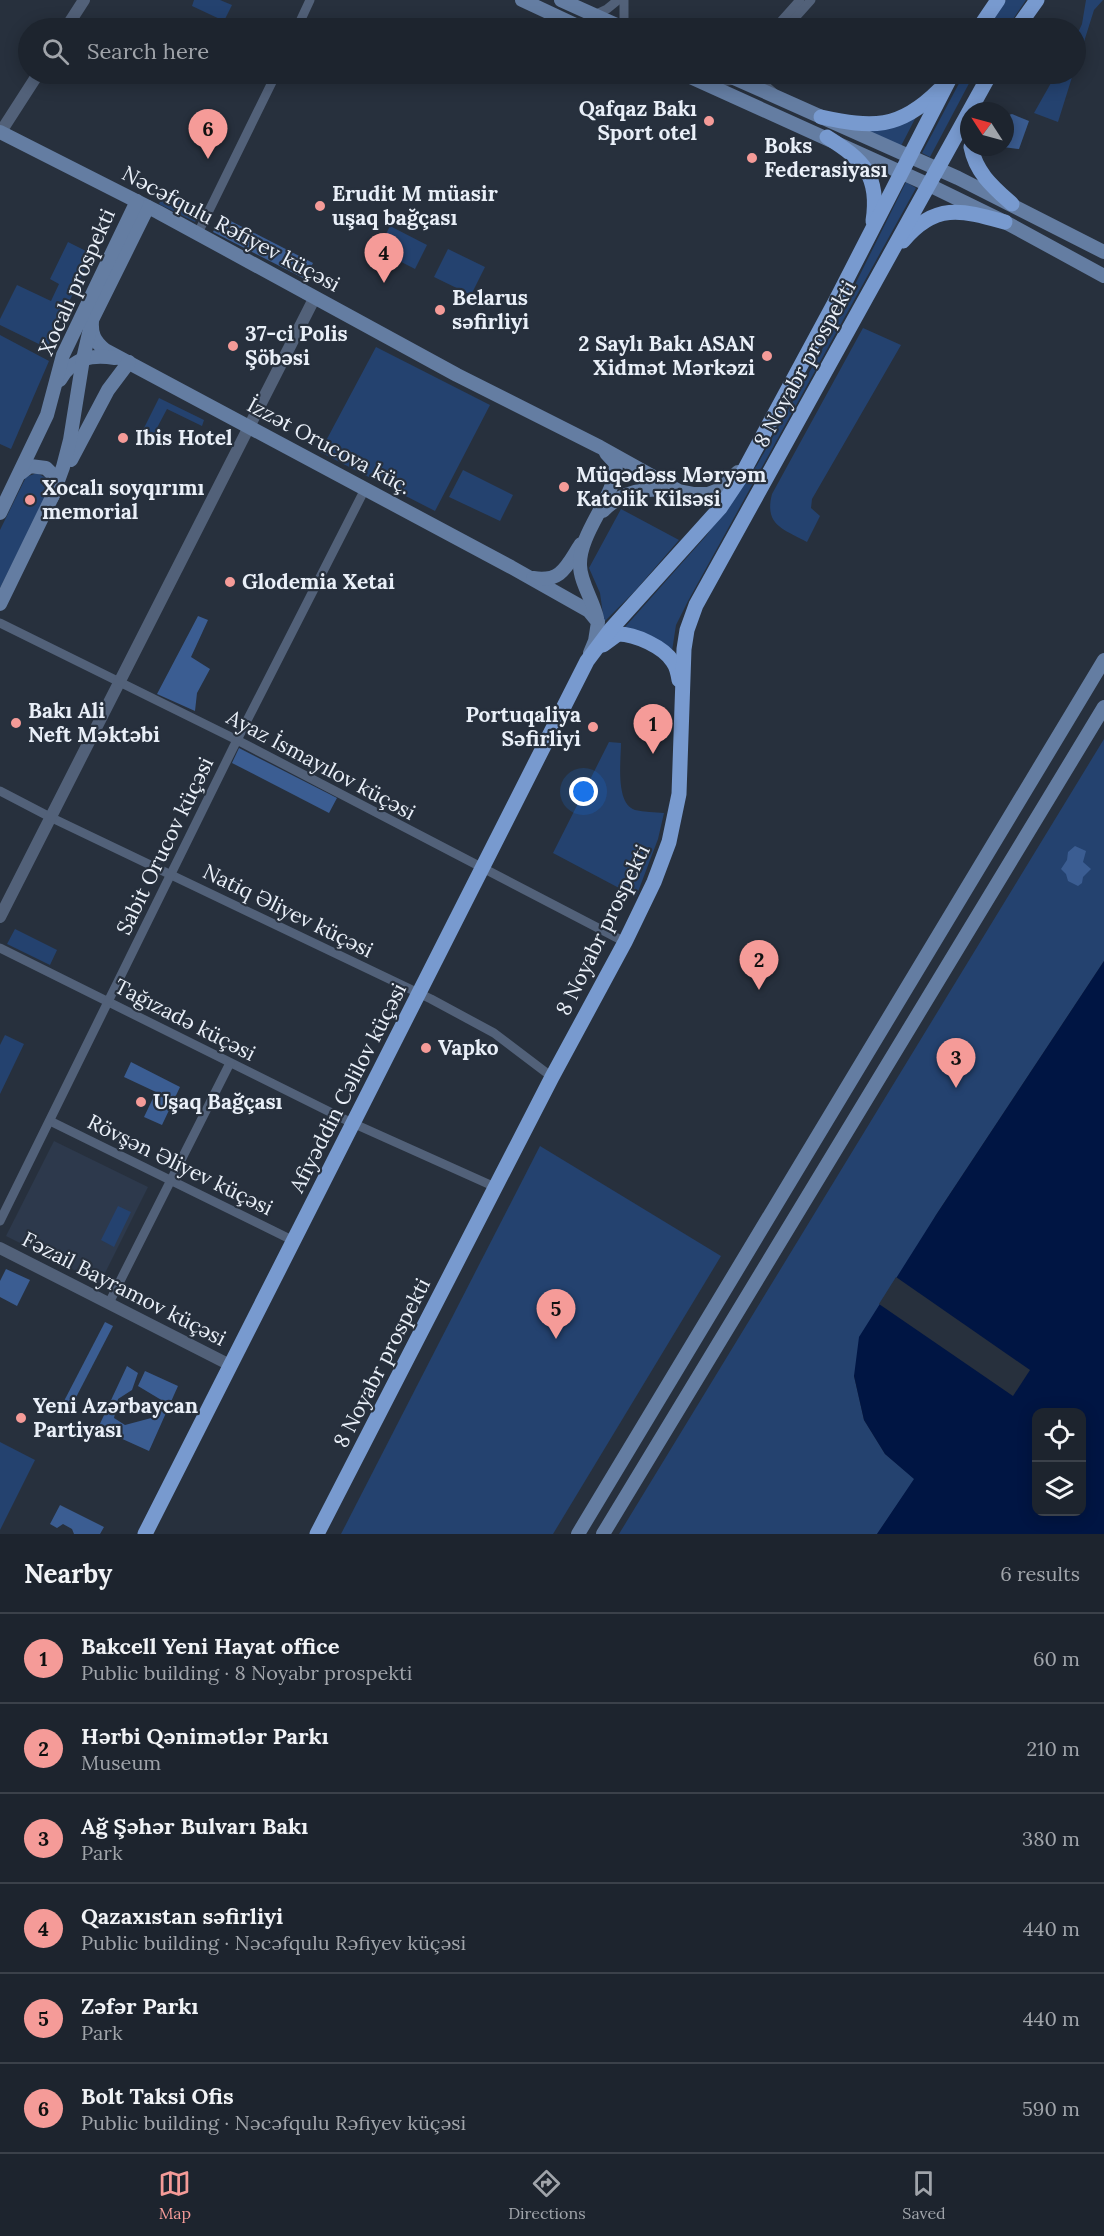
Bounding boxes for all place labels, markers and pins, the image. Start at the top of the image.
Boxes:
place label: Qafqaz Bakı Sport otel [579,95,697,146]
pin: 6 [188,110,228,159]
marker: Qafqaz Bakı Sport otel [702,114,716,128]
place label: Boks Federasiyası [764,132,888,183]
marker: Boks Federasiyası [745,151,759,165]
place label: Erudit M müasir uşaq bağçası [332,180,498,231]
marker: Erudit M müasir uşaq bağçası [313,199,327,213]
pin: 4 [364,234,404,283]
place label: Belarus səfirliyi [452,284,529,335]
marker: Belarus səfirliyi [433,303,447,317]
place label: 37-ci Polis Şöbəsi [245,320,348,371]
place label: 2 Saylı Bakı ASAN Xidmət Mərkəzi [578,330,755,381]
marker: 37-ci Polis Şöbəsi [226,339,240,353]
marker: 2 Saylı Bakı ASAN Xidmət Mərkəzi [760,349,774,363]
place label: Ibis Hotel [135,424,233,451]
marker: Ibis Hotel [116,431,130,445]
place label: Müqədəss Məryəm Katolik Kilsəsi [576,461,766,512]
place label: Xocalı soyqırımı memorial [42,474,205,525]
marker: Müqədəss Məryəm Katolik Kilsəsi [557,480,571,494]
marker: Xocalı soyqırımı memorial [23,493,37,507]
place label: Glodemia Xetai [242,568,395,595]
marker: Glodemia Xetai [223,575,237,589]
place label: Bakı Ali Neft Məktəbi [28,697,160,748]
place label: Portuqaliya Səfirliyi [466,701,581,752]
pin: 1 [634,704,672,754]
marker: Bakı Ali Neft Məktəbi [9,716,23,730]
marker: Portuqaliya Səfirliyi [586,720,600,734]
pin: 2 [740,940,778,990]
place label: Vapko [438,1034,499,1061]
pin: 3 [936,1038,976,1088]
marker: Vapko [419,1041,433,1055]
place label: Uşaq Bağçası [153,1088,283,1115]
marker: Uşaq Bağçası [134,1095,148,1109]
pin: 5 [536,1290,576,1339]
place label: Yeni Azərbaycan Partiyası [33,1392,198,1443]
marker: Yeni Azərbaycan Partiyası [14,1411,28,1425]

